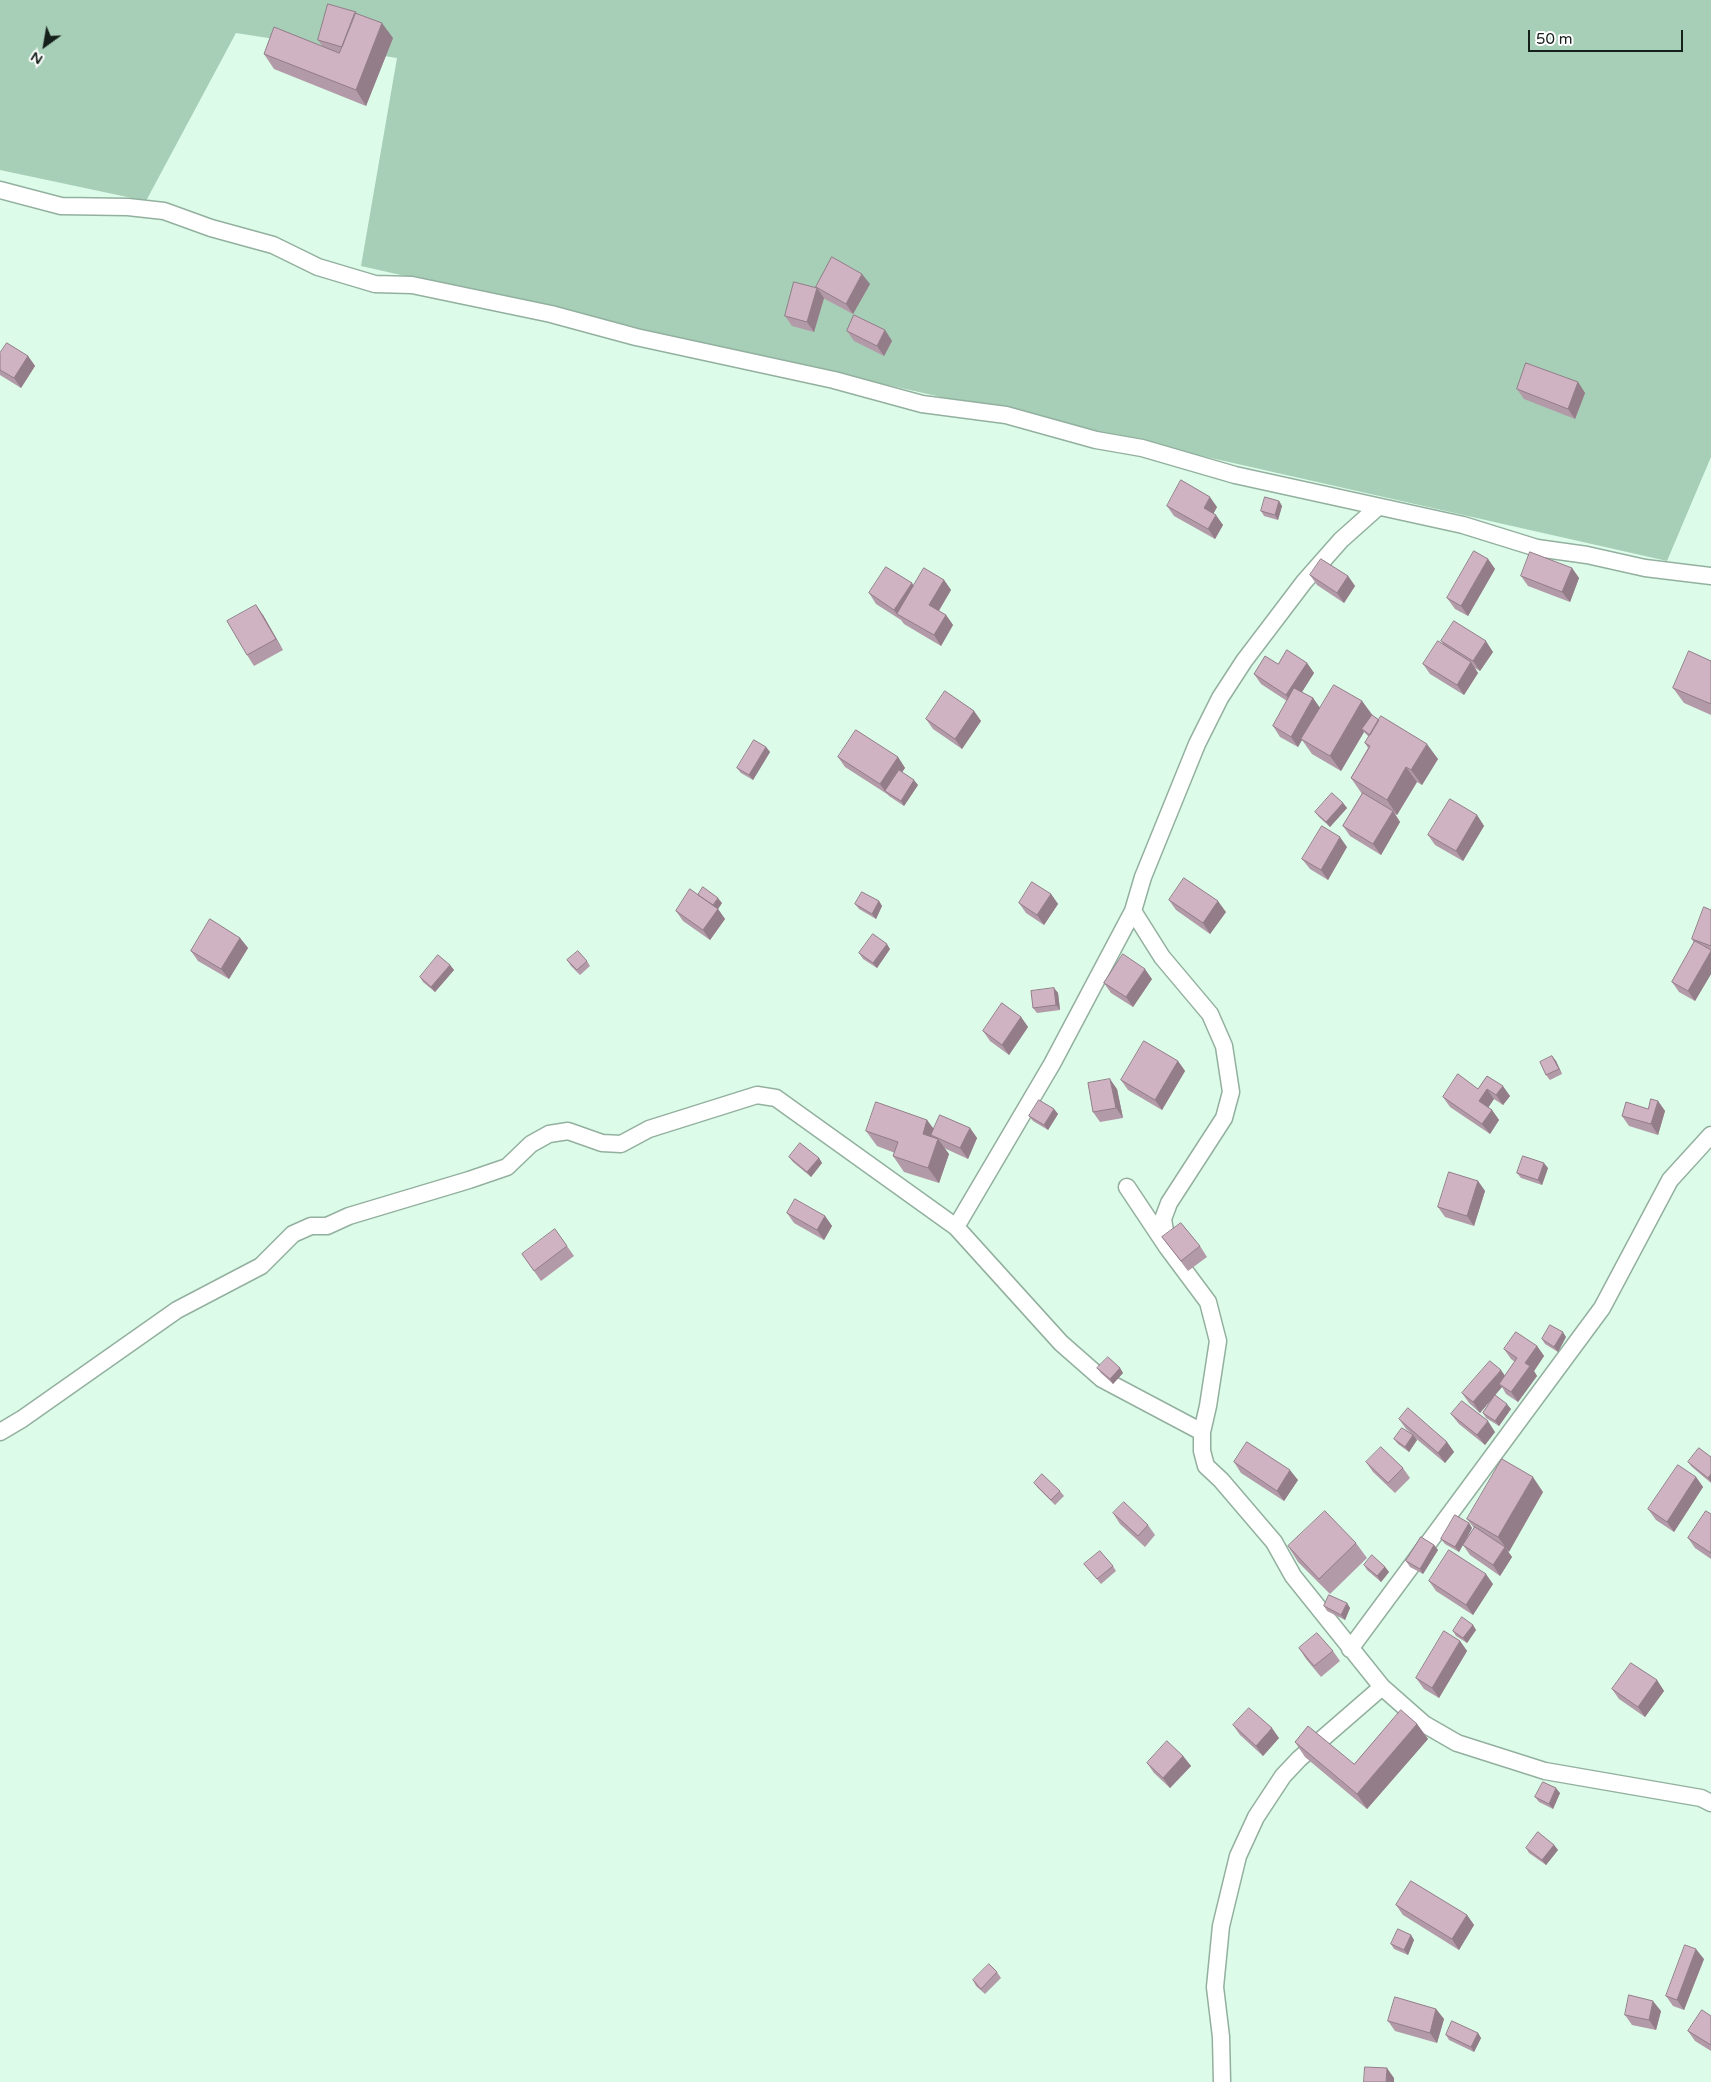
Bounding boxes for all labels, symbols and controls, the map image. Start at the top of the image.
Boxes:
north arrow [20,20,70,70]
scale bar [1531,20,1686,52]
text: 50 m [1536,30,1573,48]
text: N [28,48,46,68]

